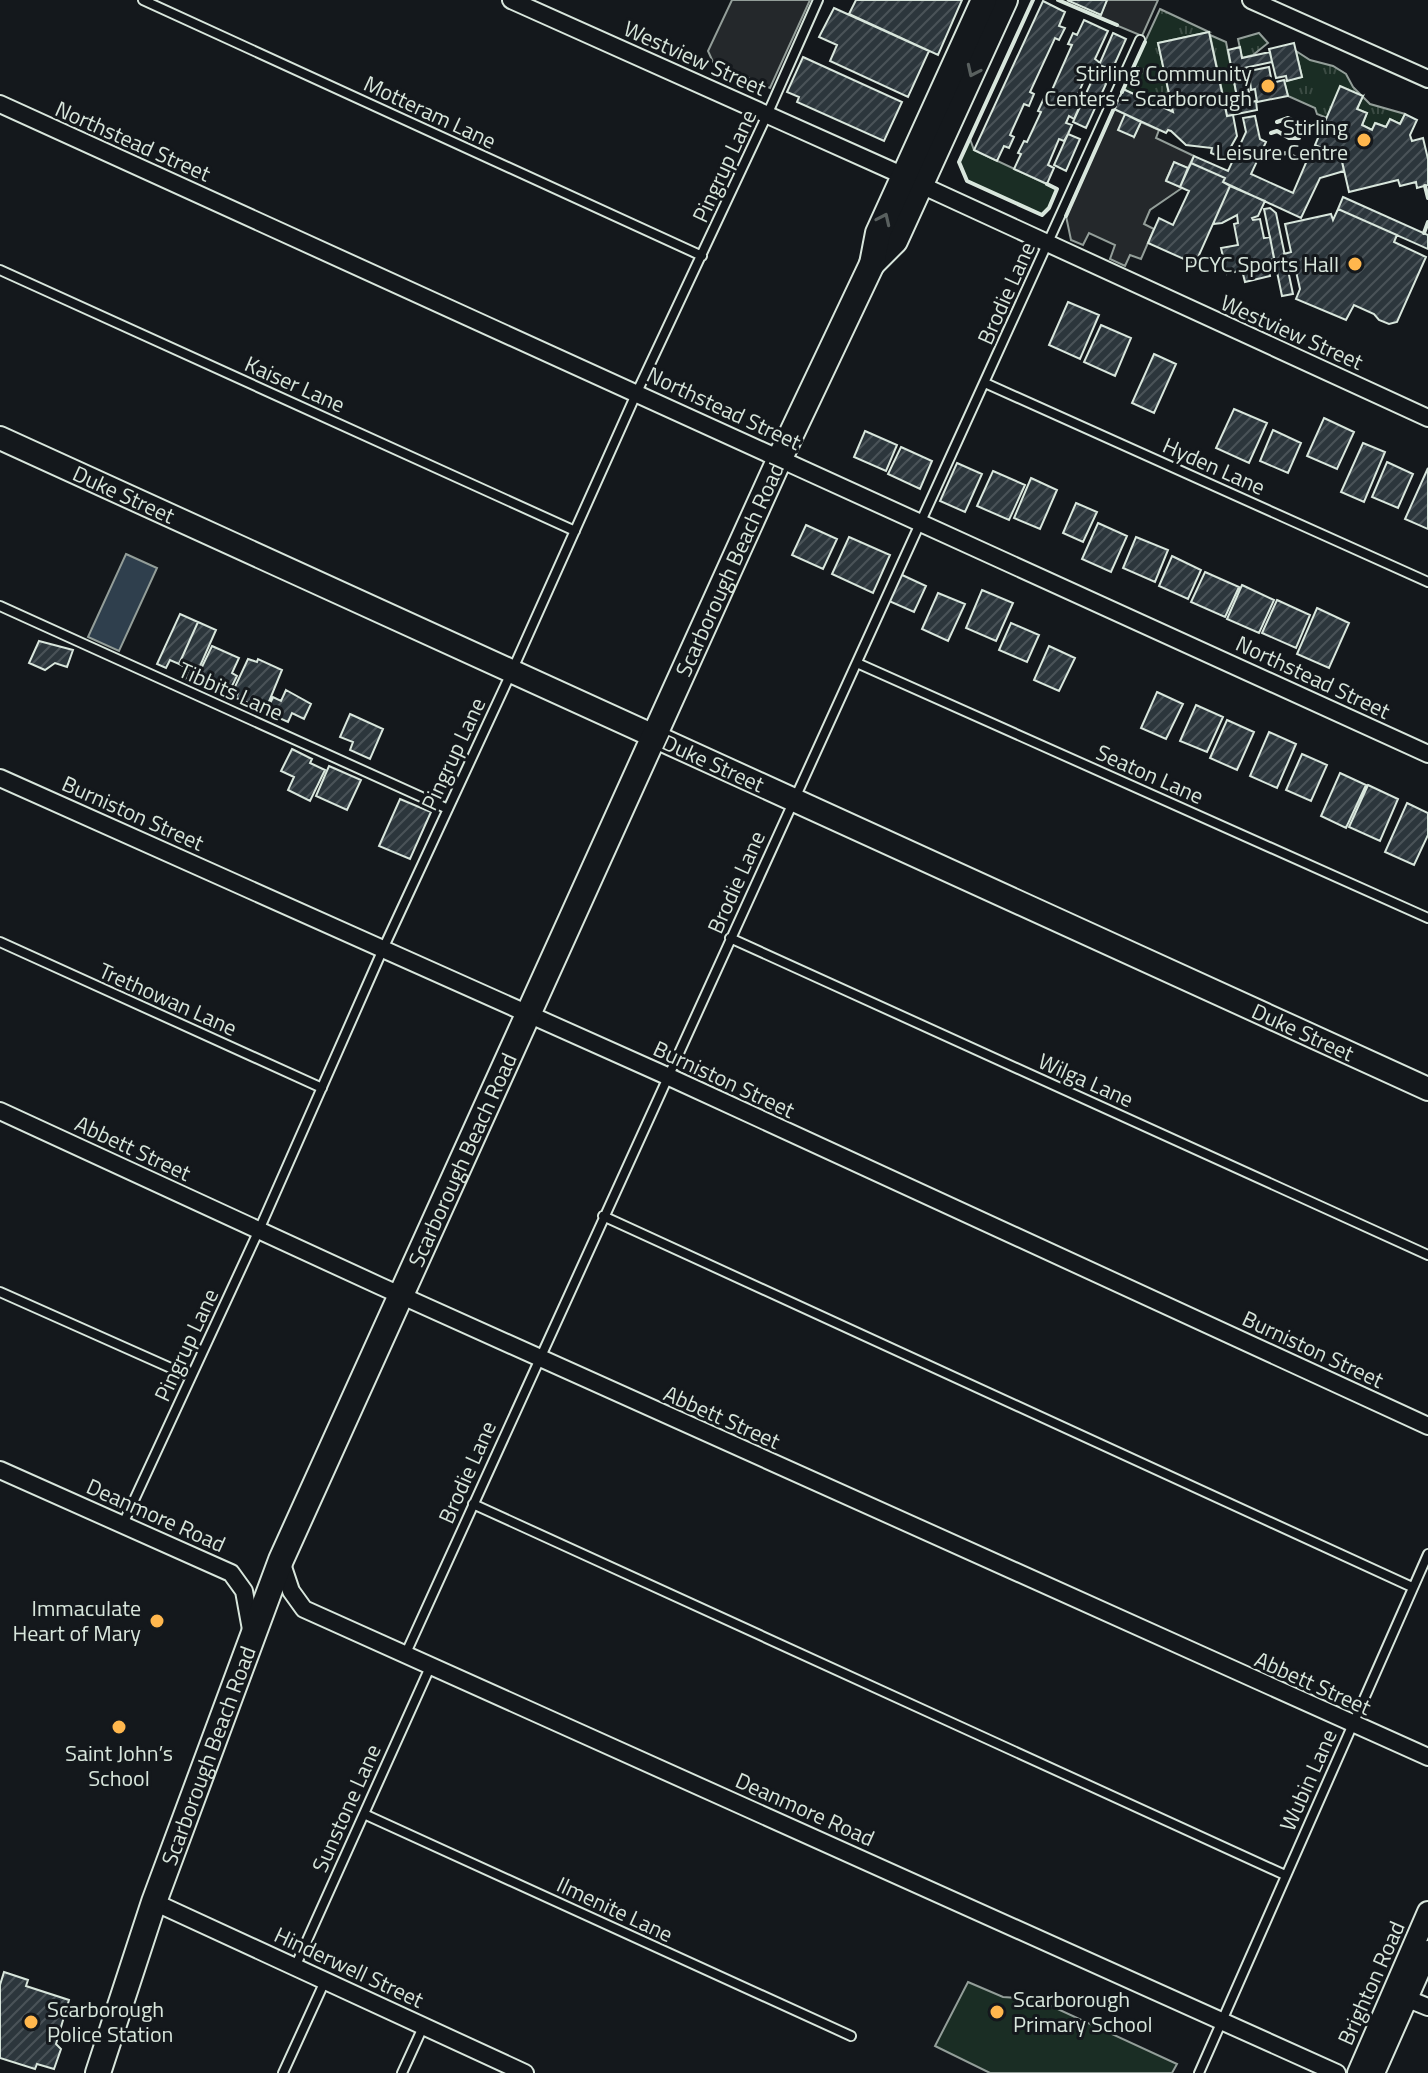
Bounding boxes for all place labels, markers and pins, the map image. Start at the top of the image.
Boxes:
place label: Stirling Community Centers - Scarborough [1044,56,1252,115]
marker: Stirling Community Centers - Scarborough [1259,77,1277,95]
place label: Stirling Leisure Centre [1216,110,1348,169]
marker: Stirling Leisure Centre [1355,131,1373,149]
place label: PCYC Sports Hall [1184,247,1339,281]
marker: PCYC Sports Hall [1346,255,1364,273]
place label: Immaculate Heart of Mary [12,1591,141,1650]
marker: Immaculate Heart of Mary [148,1612,166,1630]
marker: Saint John’s School [110,1718,128,1736]
place label: Saint John’s School [65,1736,173,1795]
place label: Scarborough Primary School [1013,1982,1153,2041]
place label: Scarborough Police Station [47,1992,173,2051]
marker: Scarborough Primary School [988,2003,1006,2021]
marker: Scarborough Police Station [22,2013,40,2031]

